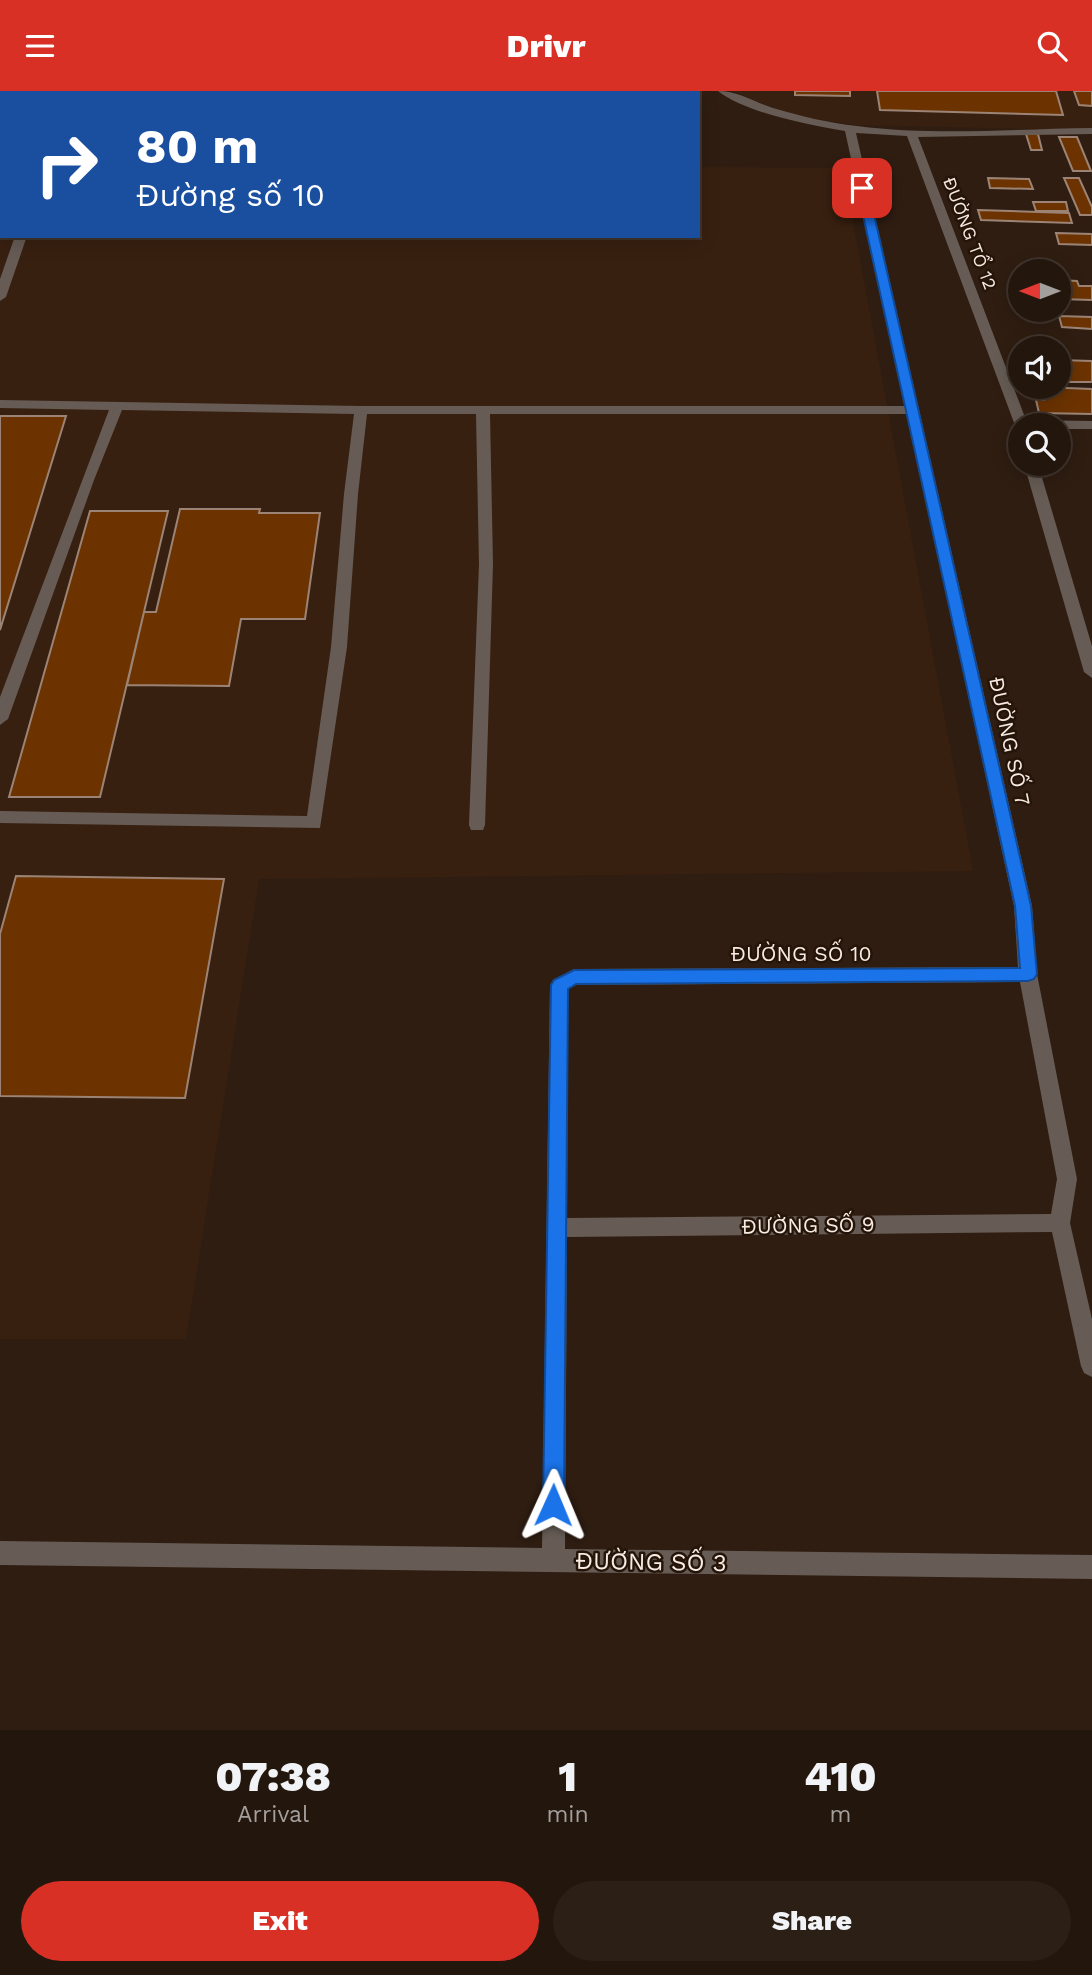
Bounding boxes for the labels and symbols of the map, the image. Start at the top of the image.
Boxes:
pin [832,158,892,218]
street label: ĐƯỜNG TỔ 12 [939,174,1002,292]
north arrow [1008,259,1071,322]
street label: ĐƯỜNG SỐ 7 [984,674,1038,808]
street label: ĐƯỜNG SỐ 10 [731,939,872,966]
street label: ĐƯỜNG SỐ 9 [741,1209,875,1239]
position arrow [516,1468,590,1542]
street label: ĐƯỜNG SỐ 3 [575,1545,727,1577]

